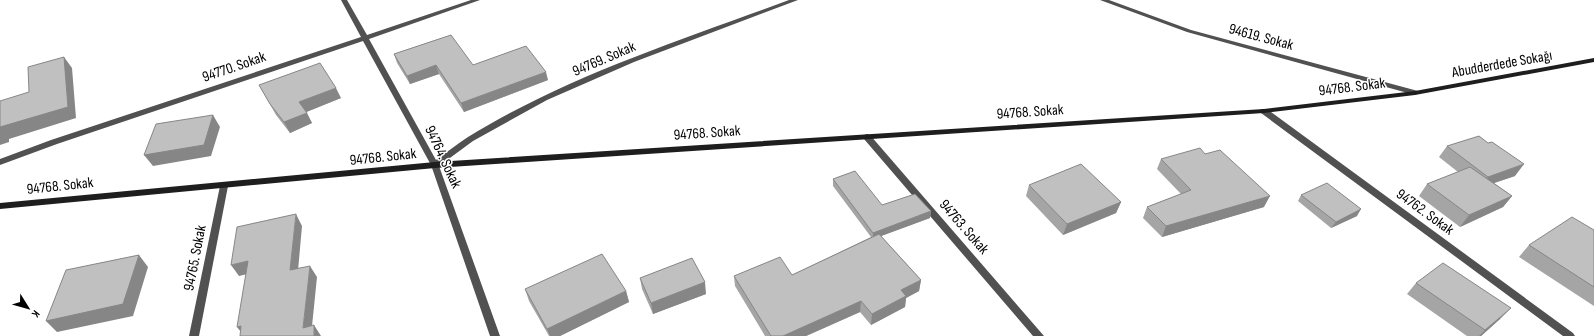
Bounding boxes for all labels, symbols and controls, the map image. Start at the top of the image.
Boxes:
street label: 94619. Sokak [1227,19,1296,55]
street label: 94769. Sokak [570,37,639,81]
street label: Abudderdede Sokağı [1449,46,1554,82]
street label: 94770. Sokak [200,47,269,87]
street label: 94768. Sokak [1318,73,1387,101]
street label: 94768. Sokak [996,100,1064,124]
street label: 94768. Sokak [673,121,741,145]
street label: 94764. Sokak [420,123,466,192]
street label: 94768. Sokak [349,144,418,170]
street label: 94768. Sokak [26,173,95,199]
street label: 94762. Sokak [1392,185,1458,239]
street label: 94763. Sokak [935,196,993,259]
street label: 94765. Sokak [179,223,211,292]
north arrow [8,288,48,328]
text: K [28,308,42,320]

